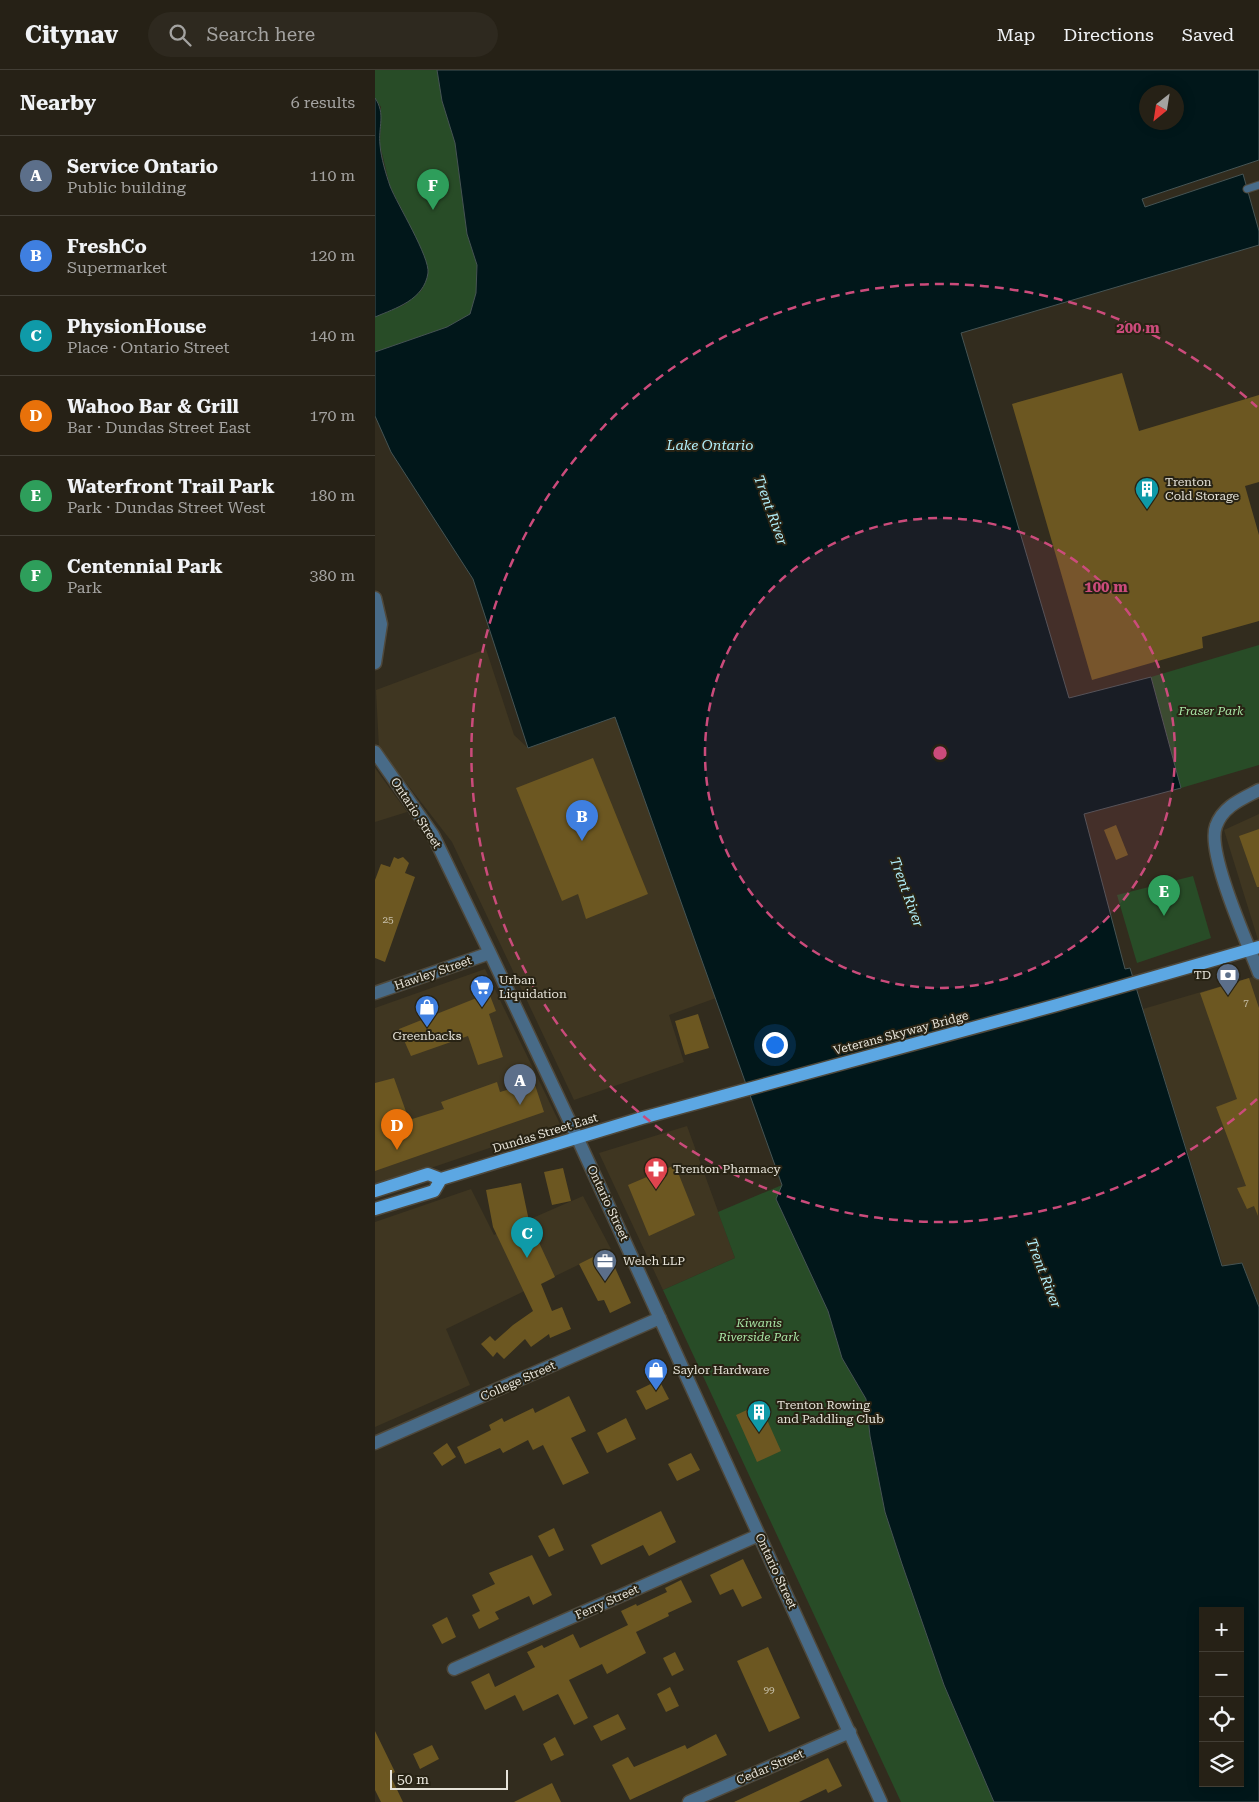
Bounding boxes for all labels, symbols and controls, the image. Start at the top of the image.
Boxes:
search box [148,12,498,57]
text: Citynav [25,21,118,49]
icon: search [166,21,194,49]
text: Search here [206,23,315,46]
text: Map [997,24,1035,45]
text: Directions [1063,24,1154,45]
text: Saved [1182,24,1234,45]
north arrow [1139,85,1184,130]
text: Nearby [20,91,96,115]
text: 6 results [291,93,355,112]
text: Service Ontario [67,155,218,178]
text: A [30,166,42,185]
text: 110 m [309,166,355,185]
pin: F [417,169,449,210]
text: Public building [67,178,186,197]
text: FreshCo [67,235,147,258]
text: B [30,246,42,265]
text: 120 m [309,246,355,265]
text: Supermarket [67,258,167,277]
text: PhysionHouse [67,315,206,338]
text: 200 m [1116,319,1160,337]
text: C [30,326,42,345]
text: 140 m [309,326,355,345]
text: Place · Ontario Street [67,338,230,357]
text: Wahoo Bar & Grill [67,395,239,418]
text: D [30,406,42,425]
text: 170 m [309,406,355,425]
text: Bar · Dundas Street East [67,418,251,437]
water label: Lake Ontario [666,437,753,453]
water label: Trent River [751,473,791,547]
text: Waterfront Trail Park [67,475,275,498]
place label: Trenton Cold Storage [1165,475,1239,503]
building icon: Trenton Cold Storage [1134,476,1160,510]
text: E [31,486,41,505]
text: 180 m [309,486,355,505]
text: Park · Dundas Street West [67,498,266,517]
text: Centennial Park [67,555,223,578]
text: F [31,566,41,585]
text: 380 m [309,566,355,585]
text: Park [67,578,102,597]
text: 100 m [1084,578,1128,596]
park label: Fraser Park [1178,704,1244,718]
centre of rings [931,744,949,762]
street label: Ontario Street [388,775,444,852]
pin: B [566,800,598,841]
water label: Trent River [887,855,927,929]
pin: E [1148,875,1180,916]
house number: 25 [382,914,394,925]
street label: Hawley Street [393,953,474,993]
bank icon: TD [1215,962,1241,996]
place label: TD [1194,968,1211,982]
place label: Urban Liquidation [499,973,567,1001]
supermarket icon: Urban Liquidation [469,974,495,1008]
shop icon: Greenbacks [414,994,440,1028]
house number: 7 [1243,997,1249,1008]
street label: Veterans Skyway Bridge [832,1008,970,1058]
place label: Greenbacks [393,1029,462,1043]
your location [762,1032,788,1058]
pin: A [504,1064,536,1105]
pin: D [381,1109,413,1150]
street label: Dundas Street East [491,1110,600,1156]
pharmacy icon: Trenton Pharmacy [643,1156,669,1190]
place label: Trenton Pharmacy [673,1162,781,1176]
street label: Ontario Street [584,1163,632,1243]
pin: C [511,1217,543,1258]
water label: Trent River [1023,1236,1065,1310]
office icon: Welch LLP [592,1248,618,1282]
place label: Welch LLP [623,1254,685,1268]
park label: Kiwanis Riverside Park [718,1316,800,1344]
shop icon: Saylor Hardware [643,1357,669,1391]
street label: College Street [478,1358,558,1404]
place label: Saylor Hardware [673,1363,770,1377]
place label: Trenton Rowing and Paddling Club [777,1398,884,1426]
building icon: Trenton Rowing and Paddling Club [746,1399,772,1433]
street label: Ontario Street [752,1531,800,1611]
street label: Ferry Street [573,1582,641,1622]
map controls [1199,1607,1244,1787]
button: + [1199,1607,1244,1652]
button: − [1199,1652,1244,1697]
house number: 99 [763,1684,775,1695]
button: locate [1199,1697,1244,1742]
button: layers [1199,1742,1244,1787]
street label: Cedar Street [734,1746,806,1787]
scale bar [390,1767,507,1790]
text: 50 m [397,1771,429,1787]

